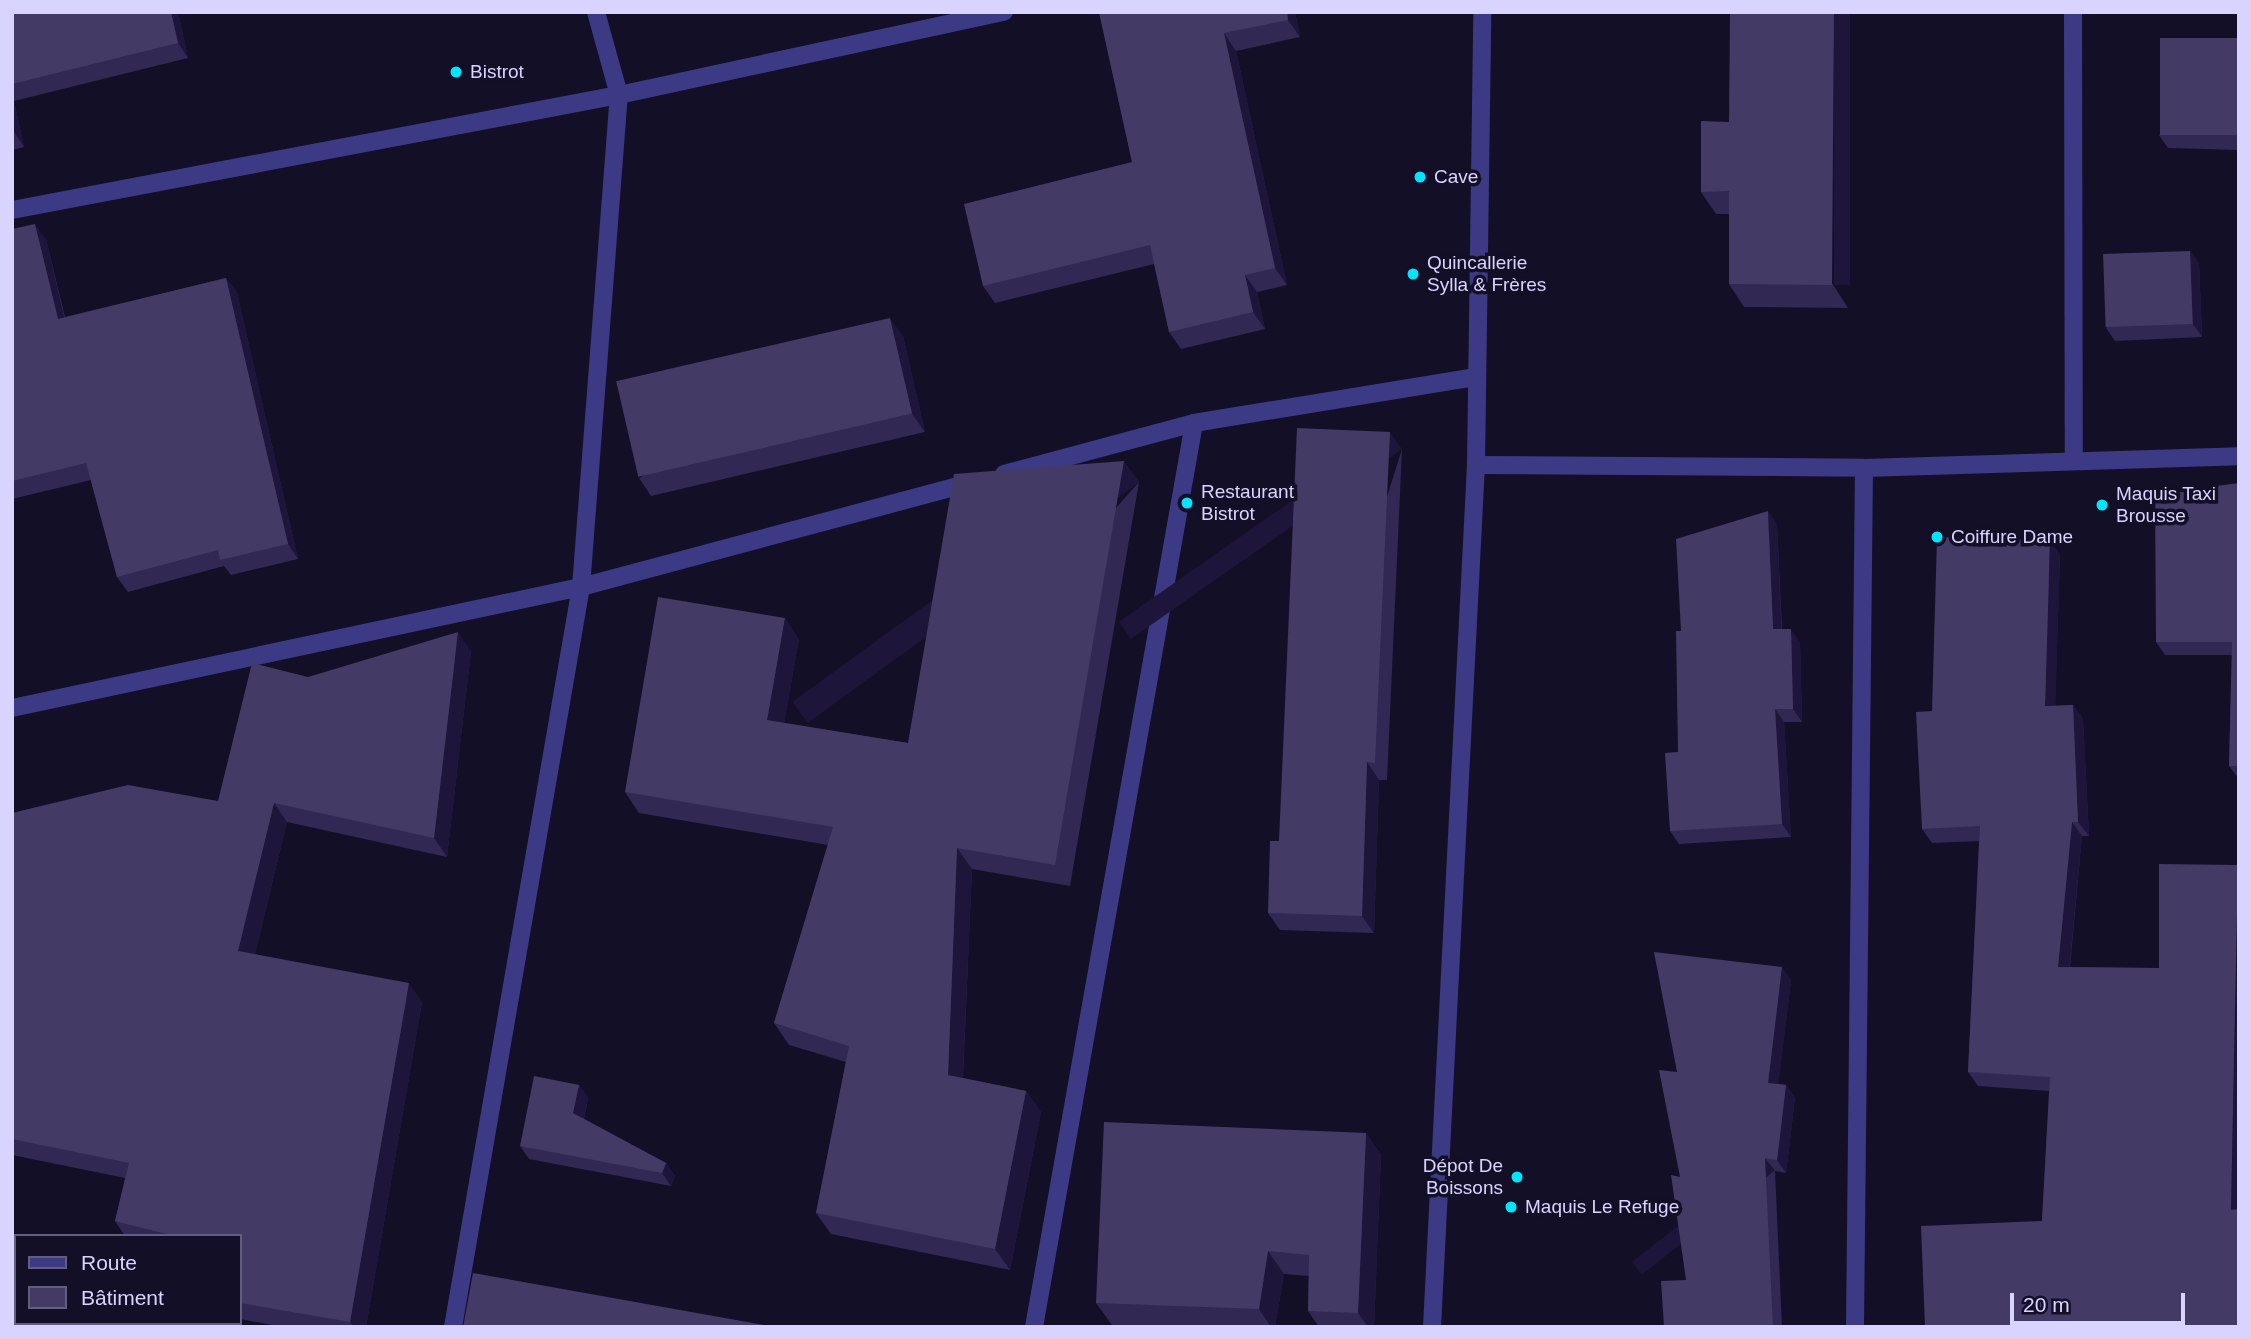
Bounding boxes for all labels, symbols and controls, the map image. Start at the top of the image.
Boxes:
place label: Bistrot [470,61,524,83]
marker: Bistrot [448,64,464,80]
place label: Cave [1434,166,1478,188]
marker: Cave [1412,169,1428,185]
place label: Quincallerie Sylla & Frères [1427,252,1546,296]
marker: Quincallerie Sylla & Frères [1405,266,1421,282]
place label: Restaurant Bistrot [1201,481,1294,525]
place label: Maquis Taxi Brousse [2116,483,2216,527]
marker: Restaurant Bistrot [1179,495,1195,511]
marker: Maquis Taxi Brousse [2094,497,2110,513]
place label: Coiffure Dame [1951,526,2073,548]
marker: Coiffure Dame [1929,529,1945,545]
place label: Dépot De Boissons [1423,1155,1503,1199]
marker: Dépot De Boissons [1509,1169,1525,1185]
place label: Maquis Le Refuge [1525,1196,1679,1218]
marker: Maquis Le Refuge [1503,1199,1519,1215]
legend [14,1234,242,1325]
text: Route [81,1251,137,1274]
scale bar [2013,1280,2188,1324]
text: Bâtiment [81,1286,164,1309]
text: 20 m [2023,1293,2070,1316]

